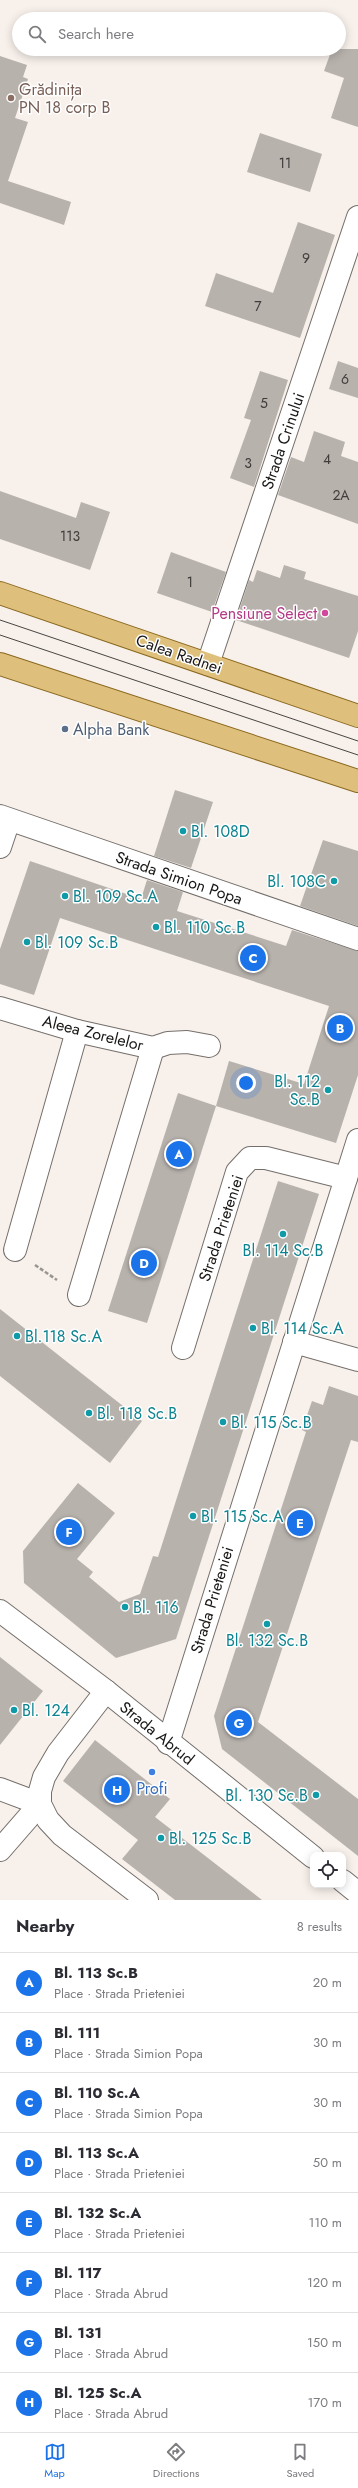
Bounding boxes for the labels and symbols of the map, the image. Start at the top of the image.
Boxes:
place label: Grădinița PN 18 corp B [19,78,110,119]
marker: Grădinița PN 18 corp B [6,93,16,103]
house number: 11 [279,153,291,173]
house number: 9 [302,248,310,268]
house number: 7 [254,296,262,316]
house number: 6 [341,369,349,389]
street label: Strada Crinului [256,389,310,493]
house number: 5 [260,393,268,413]
house number: 4 [323,449,331,469]
house number: 3 [244,453,252,473]
house number: 2A [332,485,350,505]
house number: 113 [60,526,80,546]
house number: 1 [187,572,193,592]
place label: Pensiune Select [211,602,317,625]
marker: Pensiune Select [320,608,330,618]
street label: Calea Radnei [133,629,225,679]
place label: Alpha Bank [73,718,150,741]
marker: Alpha Bank [60,724,70,734]
place label: Bl. 108D [191,820,250,843]
marker: Bl. 108D [178,826,188,836]
street label: Strada Simion Popa [112,846,246,910]
place label: Bl. 108C [267,870,326,893]
marker: Bl. 108C [329,876,339,886]
place label: Bl. 109 Sc.A [73,885,158,908]
marker: Bl. 109 Sc.A [60,891,70,901]
place label: Bl. 110 Sc.B [164,916,245,939]
marker: Bl. 110 Sc.B [151,922,161,932]
place label: Bl. 109 Sc.B [35,931,118,954]
marker: Bl. 109 Sc.B [22,937,32,947]
pin: C [240,943,266,973]
street label: Aleea Zorelelor [40,1009,146,1057]
pin: B [327,1013,353,1043]
place label: Bl. 112 Sc.B [274,1070,320,1111]
your location [236,1073,256,1093]
marker: Bl. 112 Sc.B [323,1085,333,1095]
pin: A [166,1139,192,1169]
street label: Strada Prieteniei [193,1172,249,1284]
marker: Bl. 114 Sc.B [278,1229,288,1239]
place label: Bl. 114 Sc.B [243,1239,324,1262]
pin: D [131,1248,157,1278]
place label: Bl. 114 Sc.A [261,1317,344,1340]
marker: Bl. 114 Sc.A [248,1323,258,1333]
place label: Bl.118 Sc.A [25,1325,103,1348]
marker: Bl.118 Sc.A [12,1331,22,1341]
place label: Bl. 118 Sc.B [97,1402,177,1425]
marker: Bl. 118 Sc.B [84,1408,94,1418]
place label: Bl. 115 Sc.B [231,1411,312,1434]
marker: Bl. 115 Sc.B [218,1417,228,1427]
place label: Bl. 115 Sc.A [201,1505,284,1528]
pin: E [287,1508,313,1538]
marker: Bl. 115 Sc.A [188,1511,198,1521]
pin: F [56,1517,82,1547]
street label: Strada Prieteniei [185,1544,239,1656]
place label: Bl. 116 [133,1596,179,1619]
marker: Bl. 116 [120,1602,130,1612]
marker: Bl. 132 Sc.B [262,1619,272,1629]
place label: Bl. 132 Sc.B [226,1629,308,1652]
street label: Strada Abrud [115,1696,199,1770]
place label: Bl. 124 [22,1699,70,1722]
marker: Bl. 124 [9,1705,19,1715]
pin: G [226,1708,252,1738]
marker: Profi [147,1767,157,1777]
pin: H [104,1775,130,1805]
place label: Profi [136,1777,168,1800]
place label: Bl. 130 Sc.B [225,1784,308,1807]
marker: Bl. 130 Sc.B [311,1790,321,1800]
place label: Bl. 125 Sc.B [169,1827,252,1850]
marker: Bl. 125 Sc.B [156,1833,166,1843]

